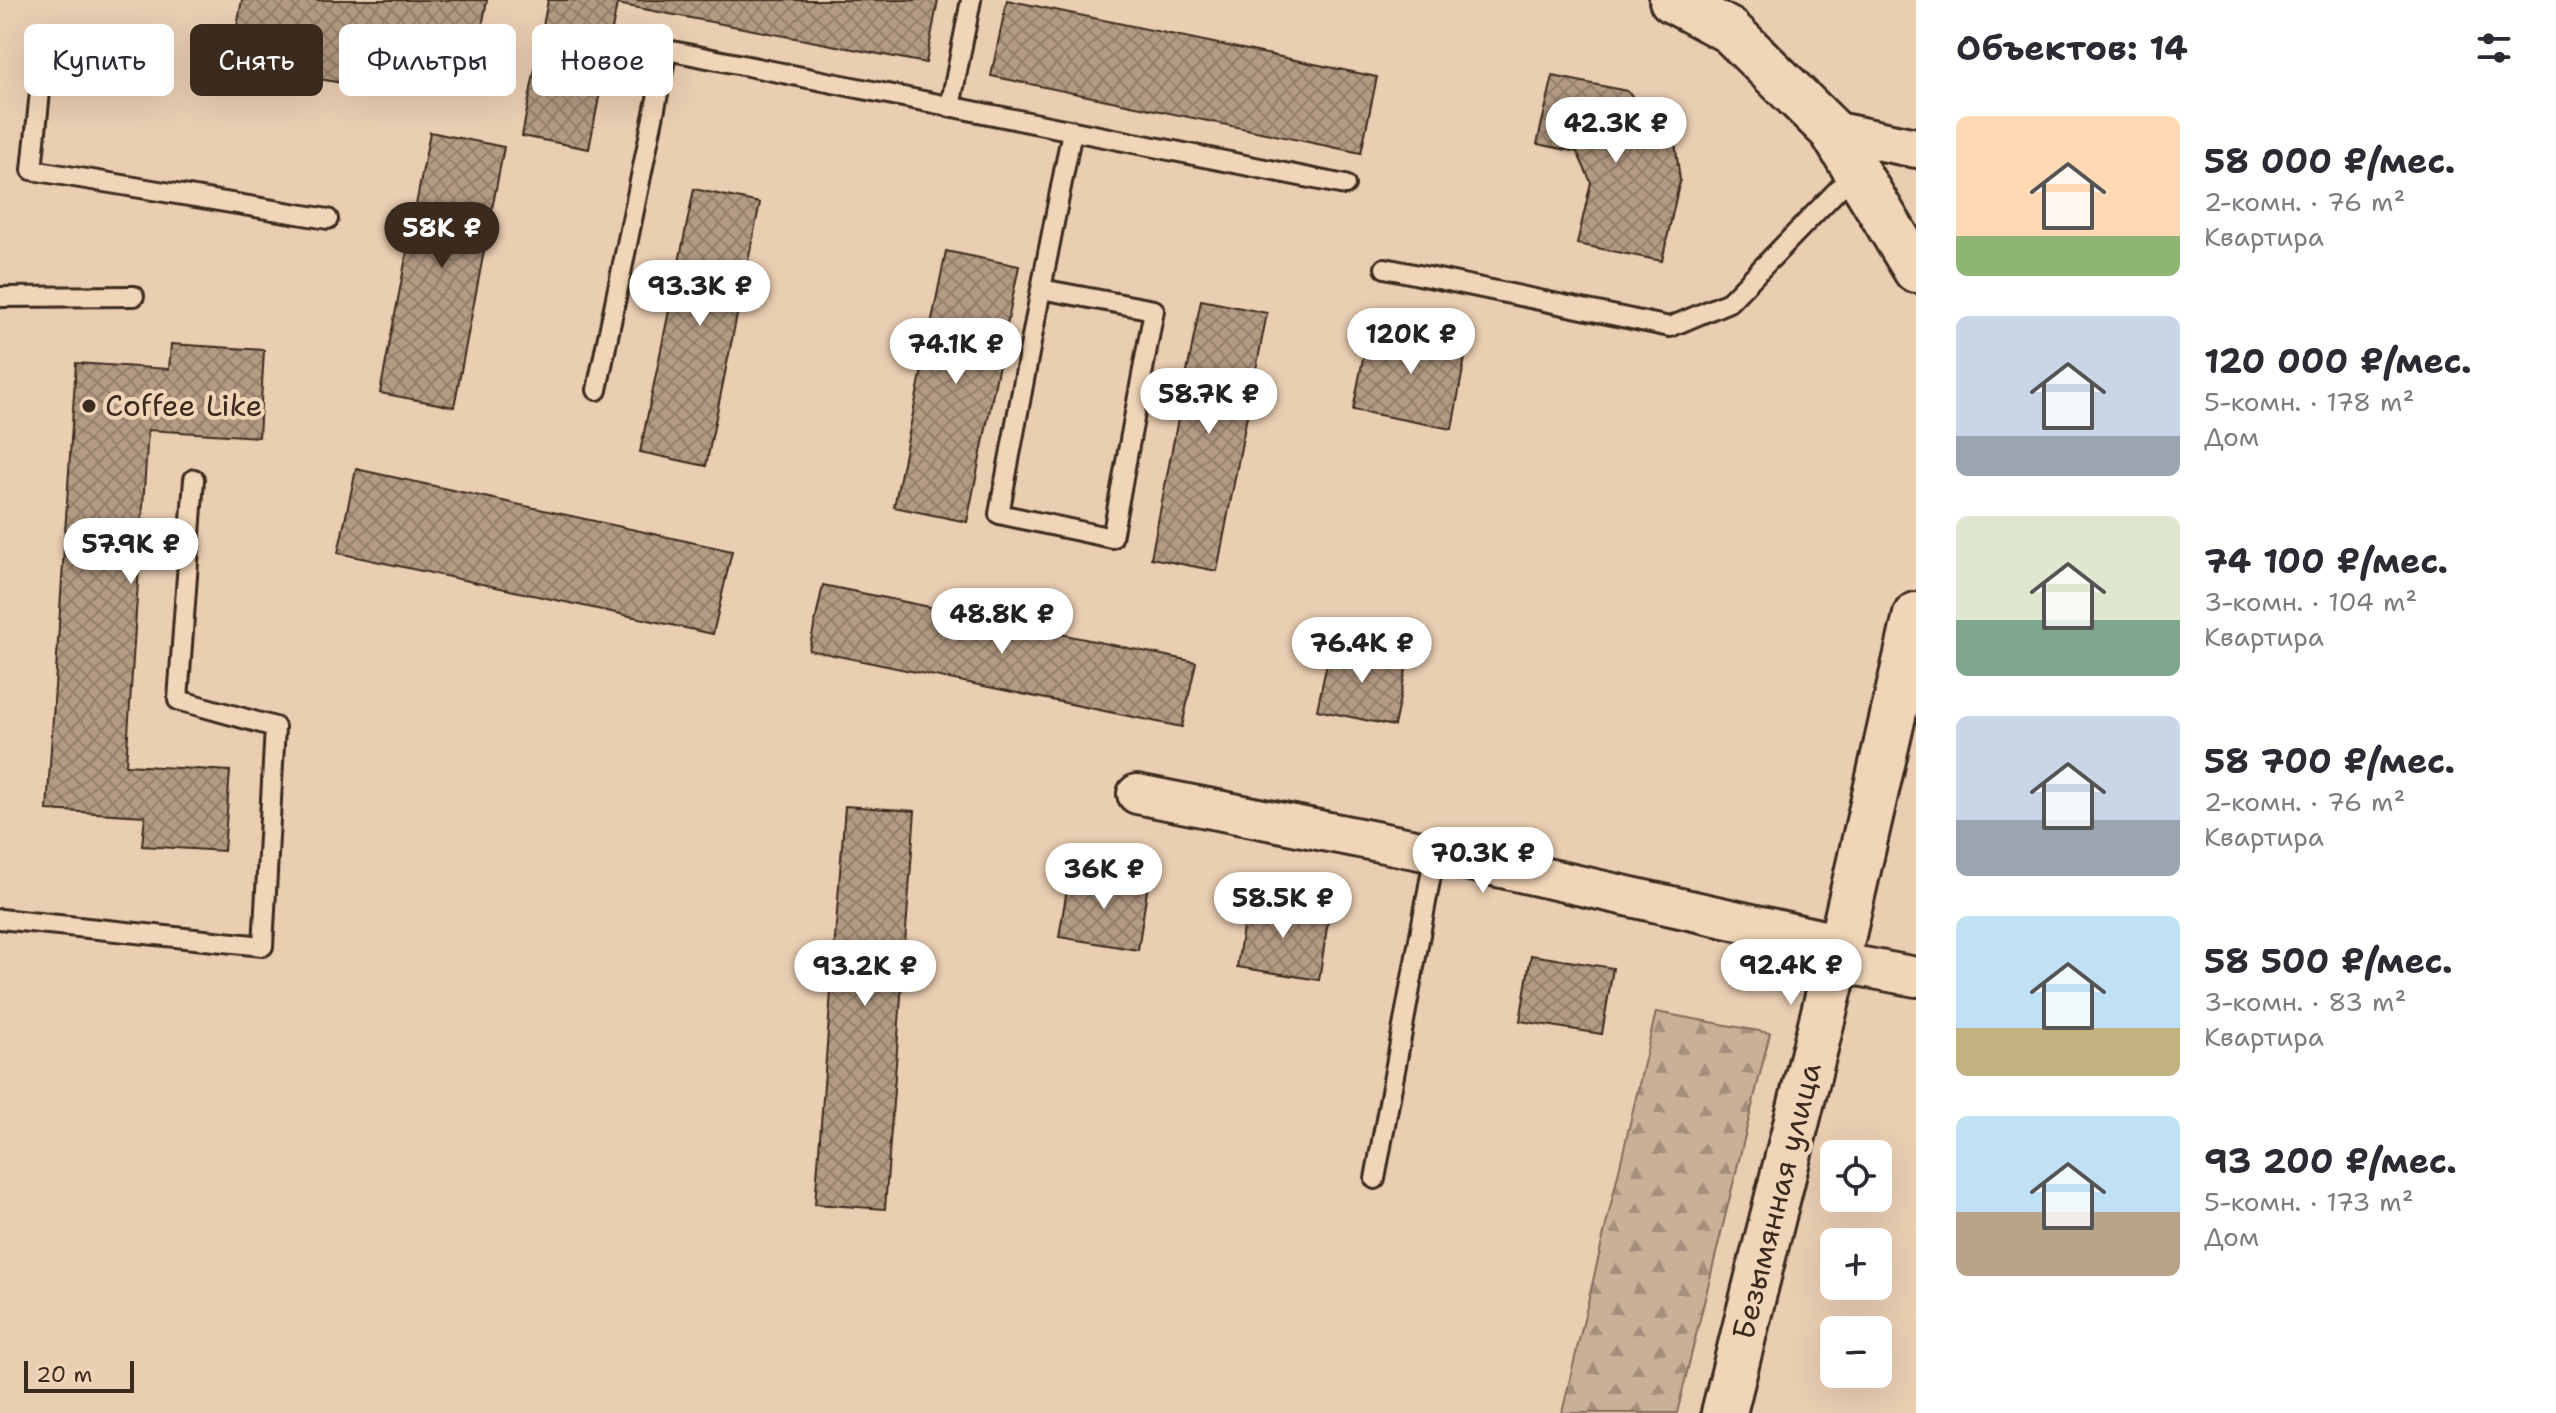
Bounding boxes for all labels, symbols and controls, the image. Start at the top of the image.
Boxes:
chip: Купить [24,24,174,96]
chip: Снять [190,24,323,96]
chip: Фильтры [339,24,516,96]
chip: Новое [532,24,673,96]
text: Объектов: 14 [1956,25,2188,71]
icon: filters [2472,26,2516,70]
pin: 42.3K ₽ [1542,97,1690,165]
text: 42.3K ₽ [1564,105,1668,140]
text: 58 000 ₽/мес. [2204,138,2455,184]
icon: home [2020,148,2116,244]
text: 2-комн. · 76 m² [2204,184,2405,219]
pin: 58K ₽ [386,202,498,270]
text: 58K ₽ [402,210,482,245]
text: Квартира [2204,219,2324,254]
pin: 93.3K ₽ [626,260,774,328]
text: 93.3K ₽ [647,268,753,303]
pin: 120K ₽ [1346,308,1476,376]
text: 120K ₽ [1365,316,1457,351]
pin: 74.1K ₽ [882,318,1030,386]
text: 74.1K ₽ [908,326,1004,361]
text: 120 000 ₽/мес. [2204,338,2472,384]
icon: home [2020,348,2116,444]
pin: 58.7K ₽ [1135,368,1283,436]
text: 58.7K ₽ [1158,376,1260,411]
text: 5-комн. · 178 m² [2204,384,2414,419]
place label: Coffee Like [105,385,263,426]
marker: Coffee Like [80,397,98,415]
text: Дом [2204,419,2259,454]
pin: 57.9K ₽ [57,518,205,586]
text: 57.9K ₽ [81,526,181,561]
text: 74 100 ₽/мес. [2204,538,2448,584]
icon: home [2020,548,2116,644]
text: 3-комн. · 104 m² [2204,584,2417,619]
pin: 48.8K ₽ [928,588,1076,656]
text: 48.8K ₽ [949,596,1055,631]
pin: 76.4K ₽ [1288,617,1436,685]
text: Квартира [2204,619,2324,654]
text: 76.4K ₽ [1310,625,1414,660]
text: 58 700 ₽/мес. [2204,738,2455,784]
icon: home [2020,748,2116,844]
text: 2-комн. · 76 m² [2204,784,2405,819]
text: Квартира [2204,819,2324,854]
pin: 70.3K ₽ [1409,827,1557,895]
text: 70.3K ₽ [1431,835,1535,870]
pin: 36K ₽ [1048,843,1160,911]
text: 36K ₽ [1063,851,1145,886]
pin: 58.5K ₽ [1209,872,1357,940]
text: 58.5K ₽ [1232,880,1334,915]
text: 58 500 ₽/мес. [2204,938,2453,984]
pin: 92.4K ₽ [1717,939,1865,1007]
pin: 93.2K ₽ [791,940,939,1008]
text: 92.4K ₽ [1739,947,1843,982]
text: 93.2K ₽ [812,948,918,983]
icon: home [2020,948,2116,1044]
text: 3-комн. · 83 m² [2204,984,2406,1019]
text: Квартира [2204,1019,2324,1054]
street label: Безымянная улица [1722,1058,1831,1344]
text: 93 200 ₽/мес. [2204,1138,2457,1184]
map controls [1820,1140,1892,1388]
button: locate [1820,1140,1892,1212]
icon: home [2020,1148,2116,1244]
text: 5-комн. · 173 m² [2204,1184,2414,1219]
text: Дом [2204,1219,2259,1254]
button: + [1820,1228,1892,1300]
button: − [1820,1316,1892,1388]
scale bar [24,1357,134,1393]
text: 20 m [36,1360,93,1389]

